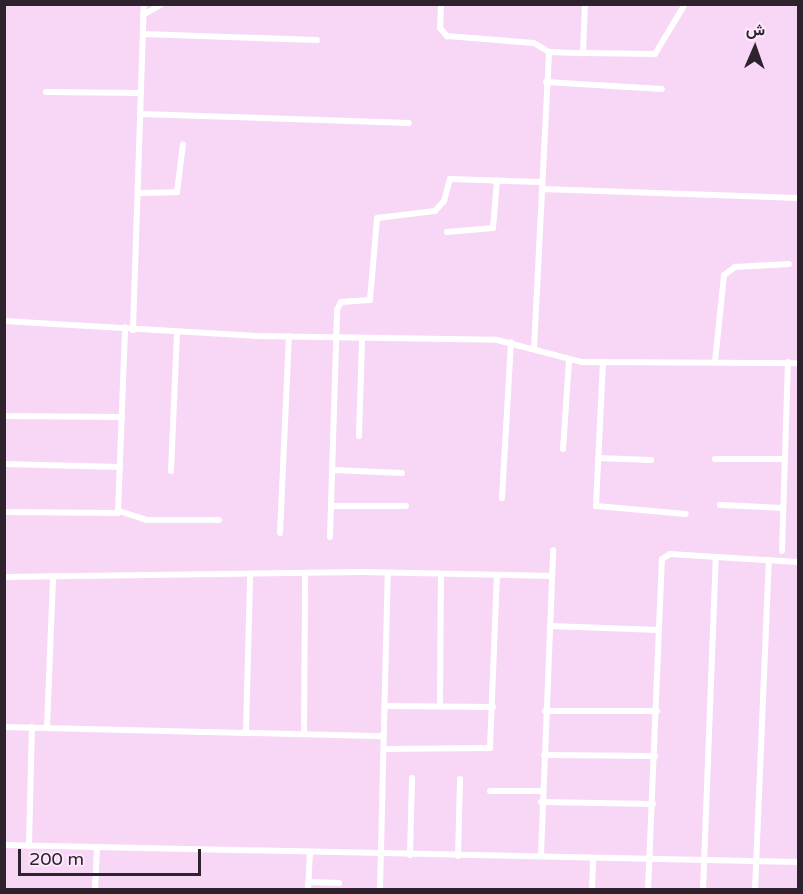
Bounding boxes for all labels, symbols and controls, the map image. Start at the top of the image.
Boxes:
north arrow [725,18,785,78]
text: ش [746,20,766,40]
scale bar [21,837,204,875]
text: 200 m [29,848,84,870]

